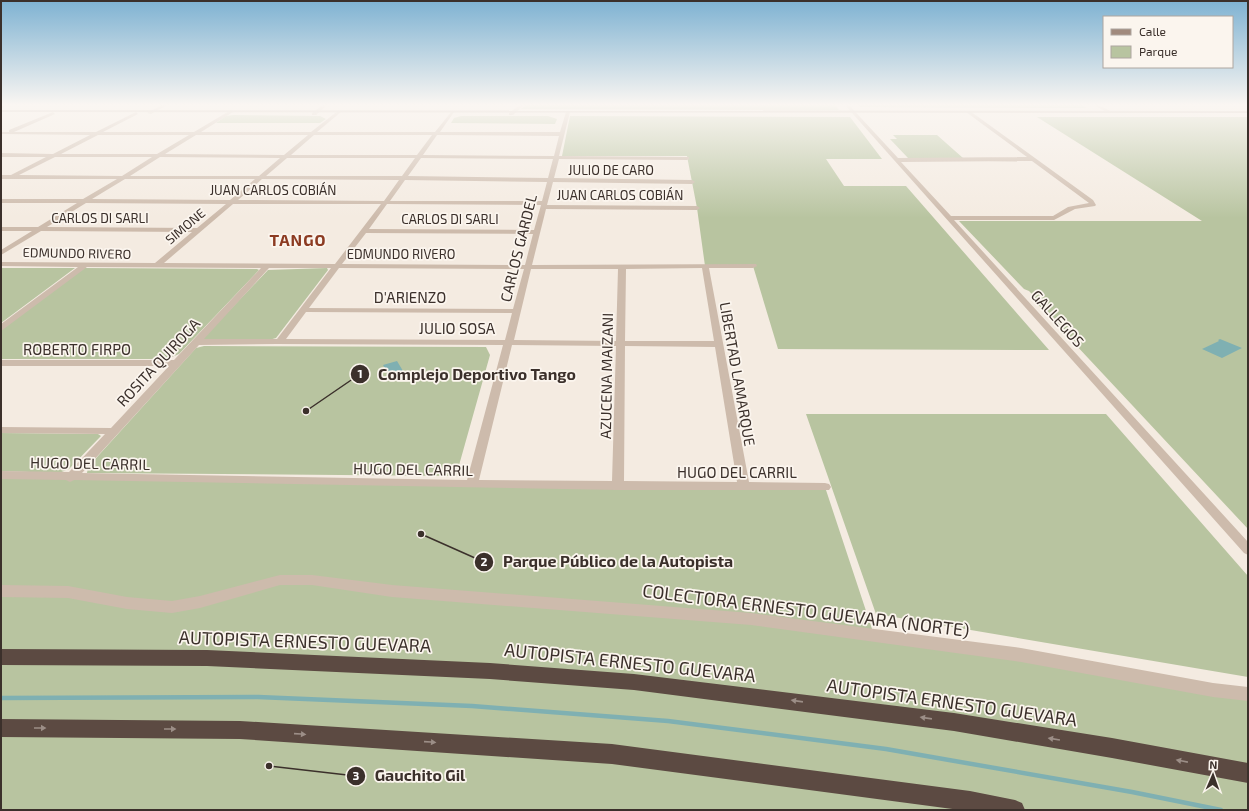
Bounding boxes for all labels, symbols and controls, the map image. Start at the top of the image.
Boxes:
legend [1103,16,1233,68]
text: Calle [1139,24,1166,38]
text: Parque [1139,44,1177,58]
street label: JULIO DE CARO [568,162,654,178]
street label: JUAN CARLOS COBIÁN [210,181,336,198]
street label: JUAN CARLOS COBIÁN [557,186,683,203]
street label: CARLOS GARDEL [496,192,540,304]
street label: SIMONE [162,205,208,247]
street label: CARLOS DI SARLI [51,210,149,226]
street label: CARLOS DI SARLI [401,211,499,227]
district label: TANGO [269,230,327,249]
street label: EDMUNDO RIVERO [23,244,131,262]
street label: EDMUNDO RIVERO [347,246,455,262]
street label: GALLEGOS [1028,286,1088,350]
street label: D'ARIENZO [374,288,446,306]
street label: LIBERTAD LAMARQUE [715,300,760,448]
street label: AZUCENA MAIZANI [596,313,616,439]
street label: ROSITA QUIROGA [113,314,205,410]
street label: JULIO SOSA [419,319,496,337]
street label: ROBERTO FIRPO [23,340,131,358]
callout: Complejo Deportivo Tango [350,360,584,388]
text: Complejo Deportivo Tango [378,364,576,383]
text: 1 [357,366,363,380]
street label: HUGO DEL CARRIL [30,453,150,473]
street label: HUGO DEL CARRIL [353,459,473,479]
street label: HUGO DEL CARRIL [677,463,797,481]
callout: Parque Público de la Autopista [474,548,741,576]
text: Parque Público de la Autopista [503,551,733,570]
text: 2 [481,554,488,568]
street label: COLECTORA ERNESTO GUEVARA (NORTE) [641,579,971,641]
street label: AUTOPISTA ERNESTO GUEVARA [178,626,432,656]
street label: AUTOPISTA ERNESTO GUEVARA [503,638,758,686]
street label: AUTOPISTA ERNESTO GUEVARA [825,674,1079,731]
one-way arrow [791,698,803,705]
one-way arrow [920,715,932,721]
one-way arrow [34,725,47,731]
one-way arrow [164,726,177,732]
one-way arrow [294,730,306,737]
one-way arrow [1048,735,1060,741]
one-way arrow [424,739,436,746]
north arrow [1193,755,1233,795]
one-way arrow [1176,758,1188,764]
text: N [1209,758,1218,771]
callout: Gauchito Gil [346,762,473,790]
text: Gauchito Gil [375,765,466,784]
text: 3 [353,768,360,782]

